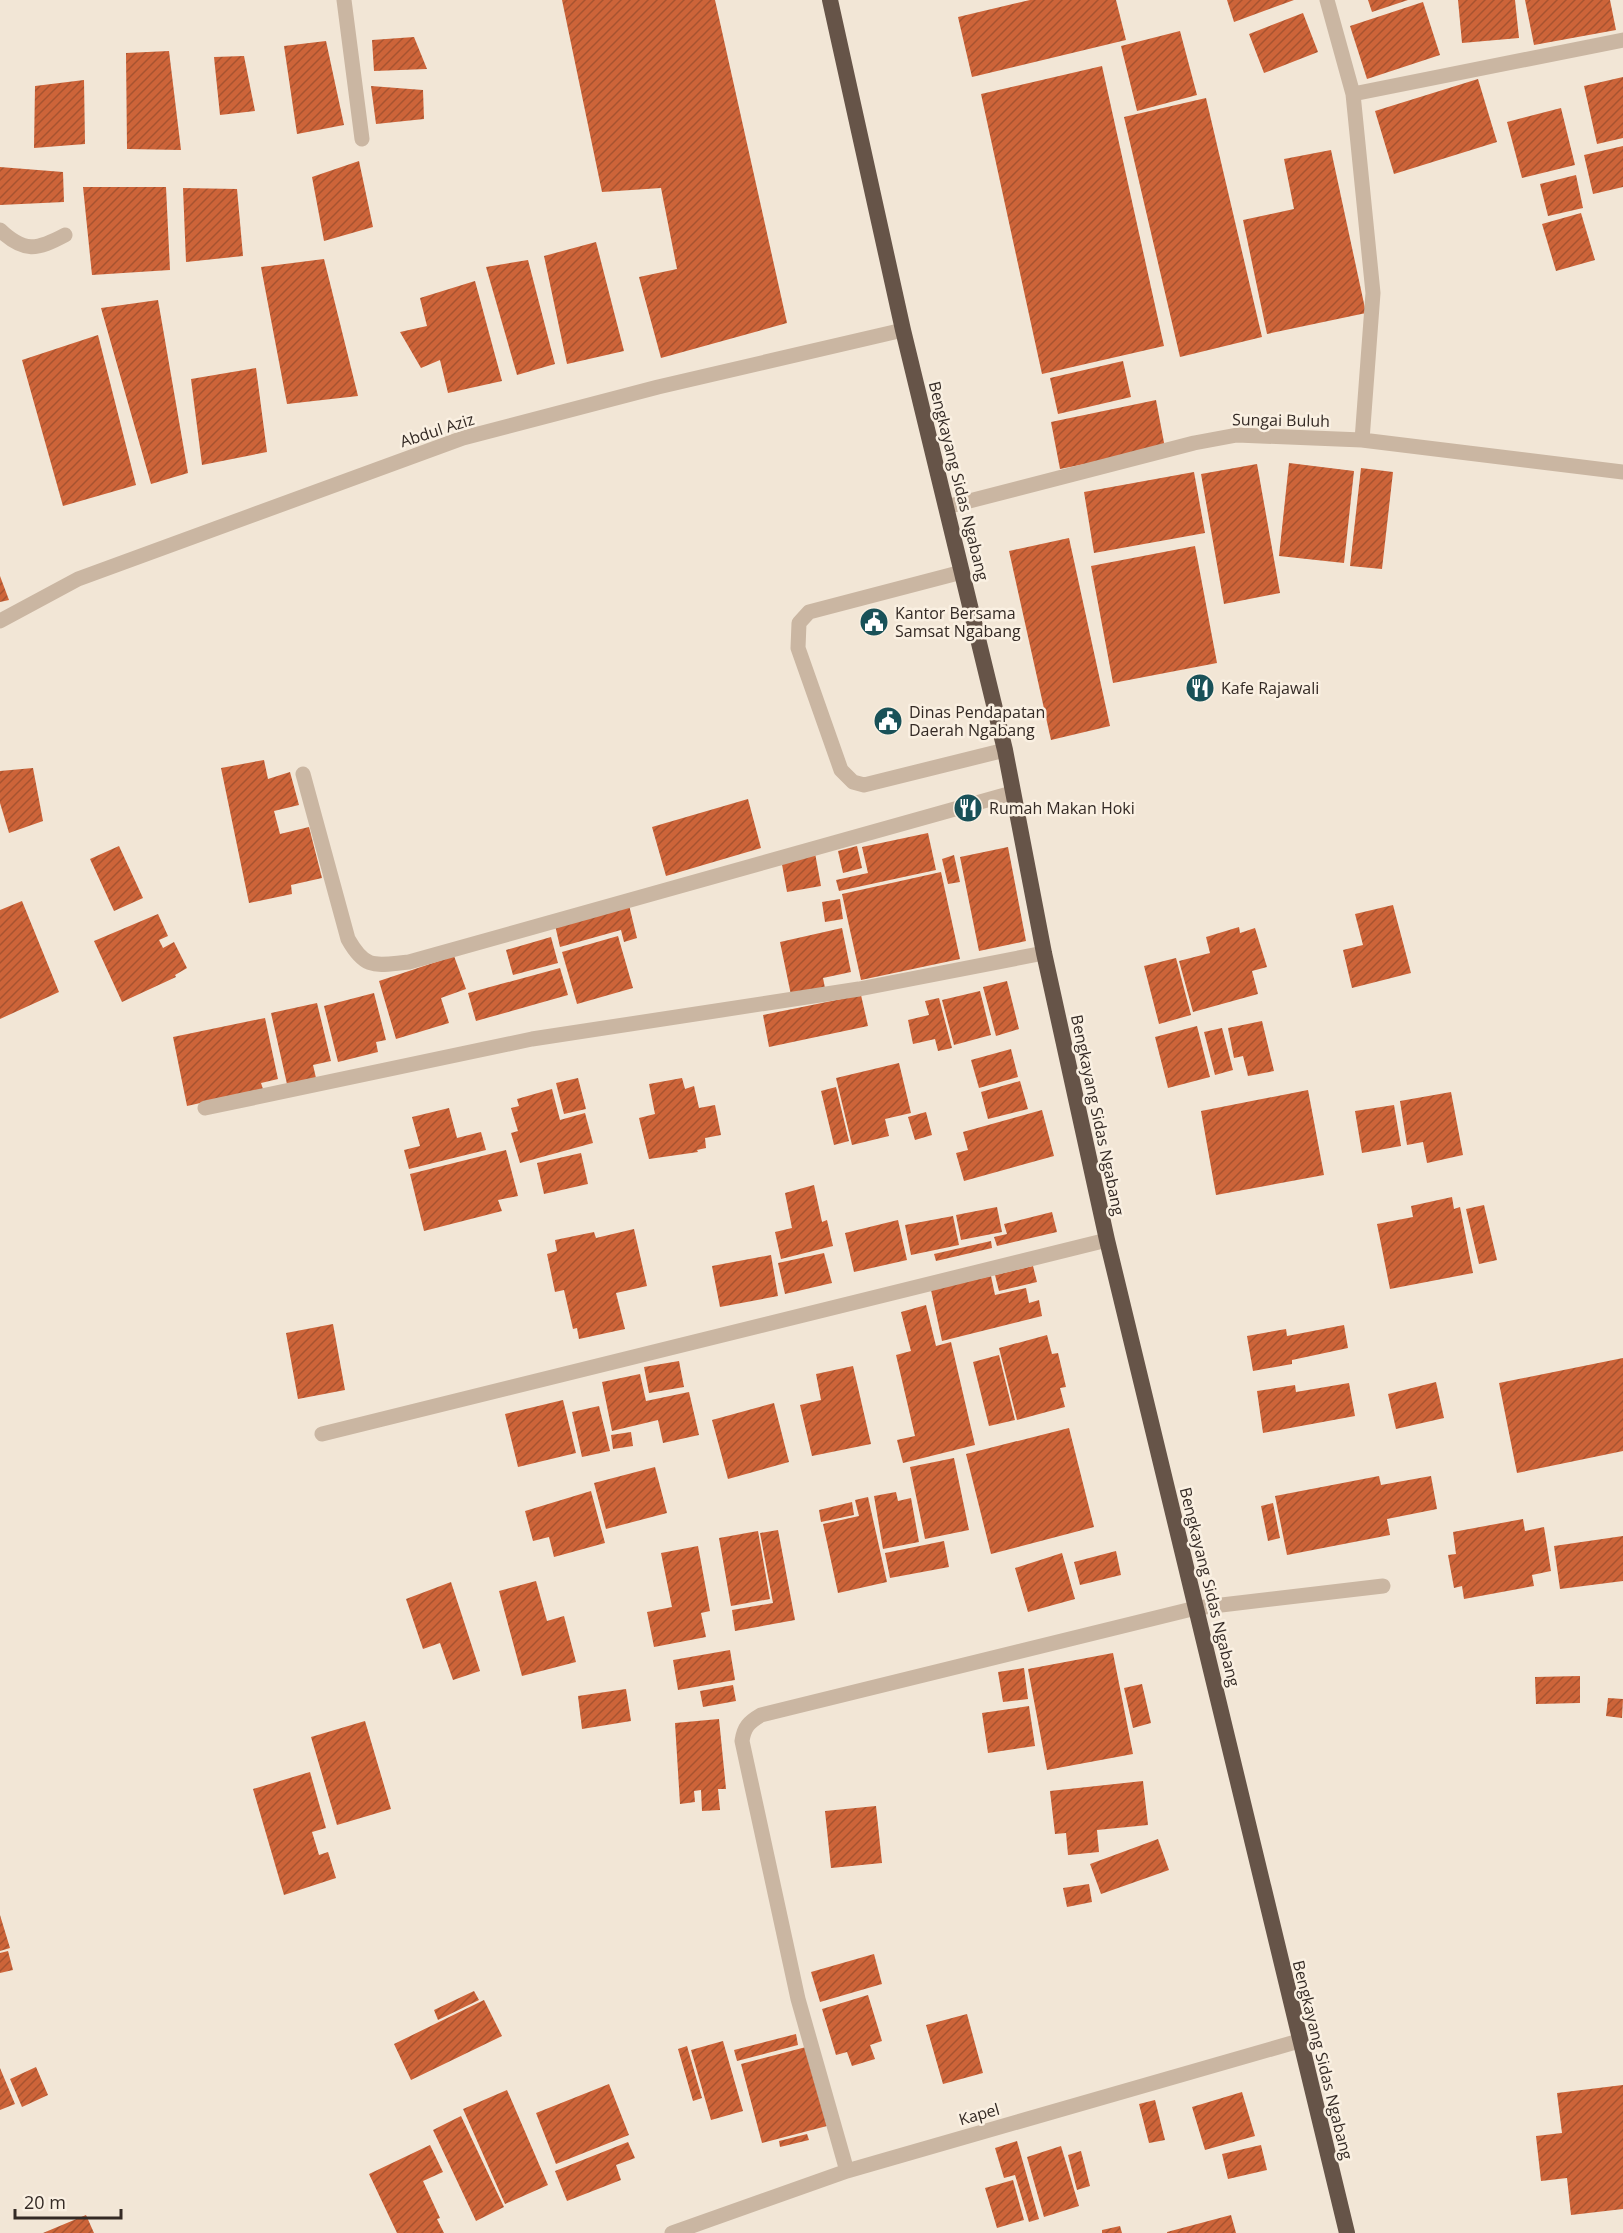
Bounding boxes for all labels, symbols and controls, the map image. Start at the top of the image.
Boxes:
street label: Bengkayang Sidas Ngabang [924,379,995,583]
street label: Abdul Aziz [397,408,477,452]
street label: Sungai Buluh [1232,408,1330,432]
place label: Kantor Bersama Samsat Ngabang [895,602,1021,642]
public building icon: Kantor Bersama Samsat Ngabang [858,606,890,638]
restaurant icon: Kafe Rajawali [1184,672,1216,704]
place label: Kafe Rajawali [1221,677,1319,699]
place label: Dinas Pendapatan Daerah Ngabang [909,701,1045,741]
public building icon: Dinas Pendapatan Daerah Ngabang [872,705,904,737]
restaurant icon: Rumah Makan Hoki [952,792,984,824]
place label: Rumah Makan Hoki [989,797,1135,819]
street label: Bengkayang Sidas Ngabang [1066,1013,1130,1218]
street label: Bengkayang Sidas Ngabang [1175,1485,1246,1689]
street label: Bengkayang Sidas Ngabang [1288,1958,1359,2162]
street label: Kapel [956,2098,1002,2130]
scale bar [15,2182,122,2220]
text: 20 m [24,2190,66,2214]

